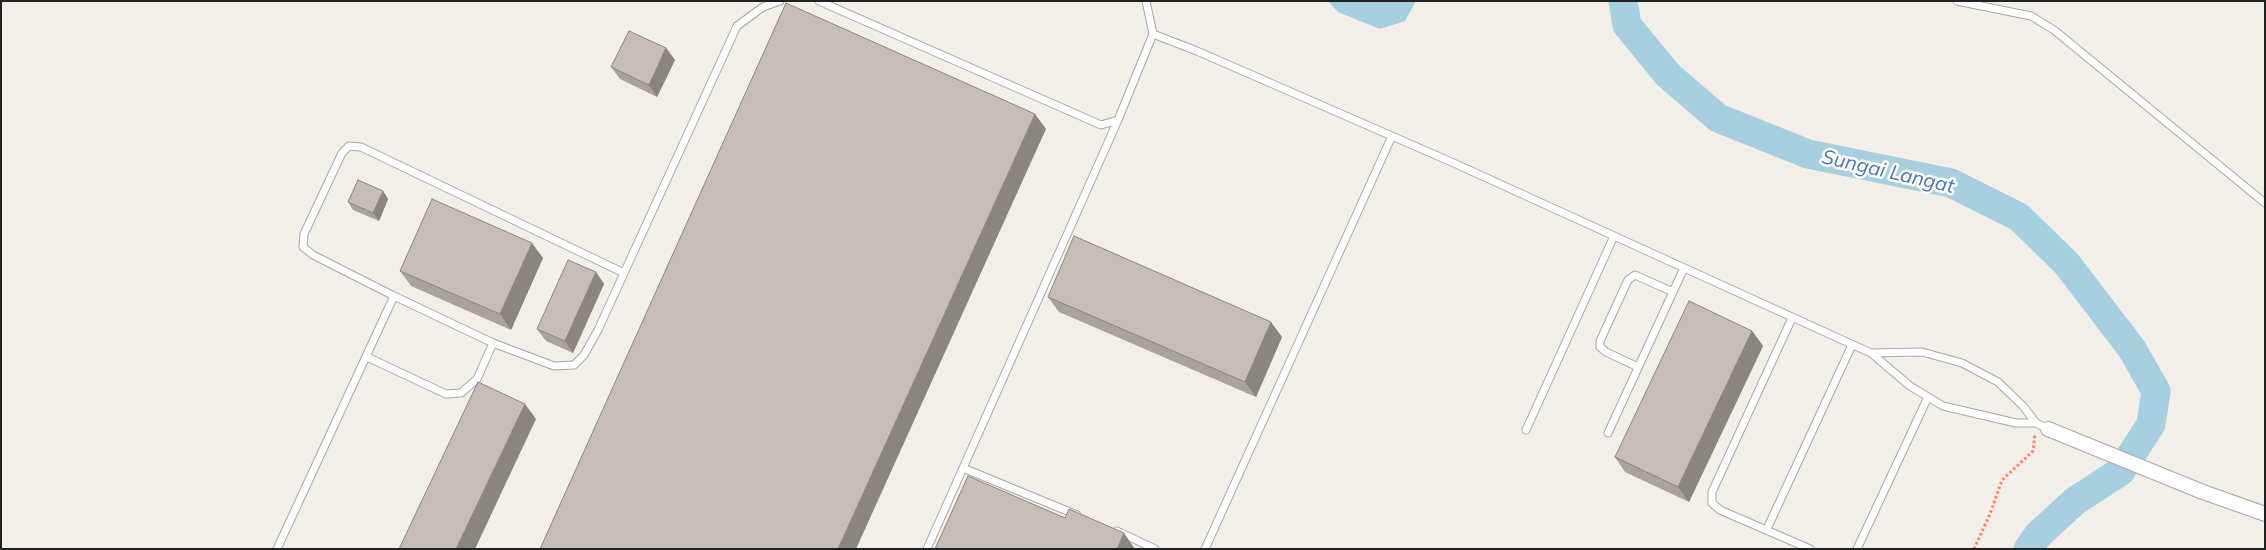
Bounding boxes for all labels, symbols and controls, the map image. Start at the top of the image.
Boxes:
water label: Sungai Langat [1819,145,1957,199]

